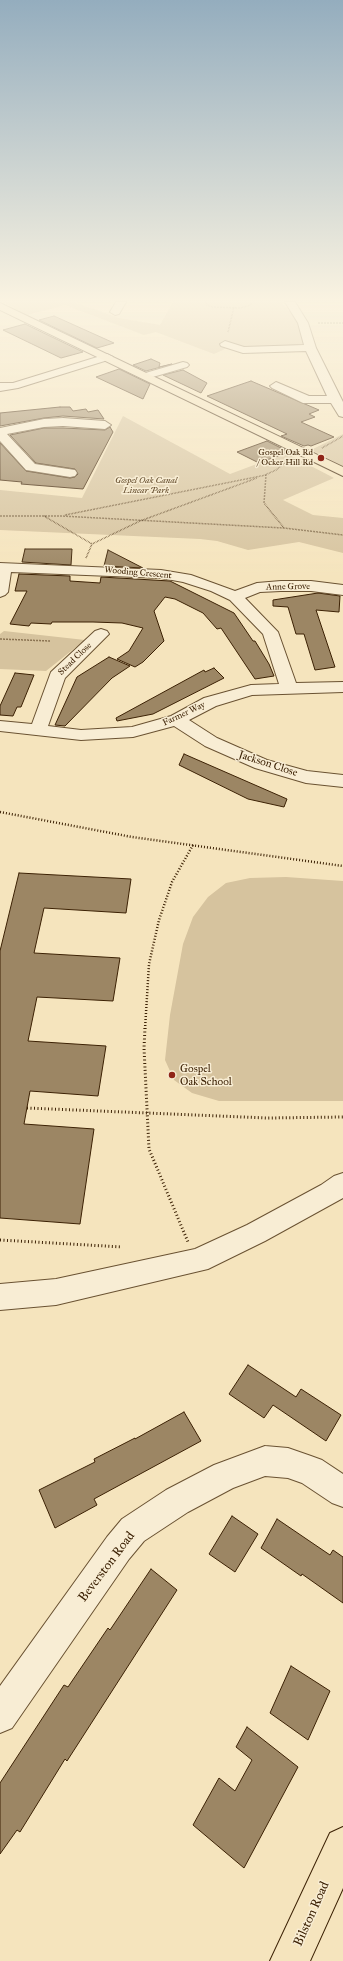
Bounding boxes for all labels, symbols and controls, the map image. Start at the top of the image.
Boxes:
place label: Gospel Oak Rd / Ocker Hill Rd [257,448,313,469]
marker: Gospel Oak Rd / Ocker Hill Rd [316,453,326,463]
park label: Gospel Oak Canal Linear Park [115,476,177,497]
street label: Wooding Crescent [104,565,172,581]
street label: Anne Grove [266,581,310,593]
street label: Stead Close [56,640,94,678]
street label: Farmer Way [161,700,207,728]
street label: Jackson Close [237,748,299,780]
place label: Gospel Oak School [180,1062,232,1088]
marker: Gospel Oak School [167,1070,177,1080]
street label: Beverston Road [76,1529,138,1605]
street label: Bilston Road [291,1879,333,1949]

